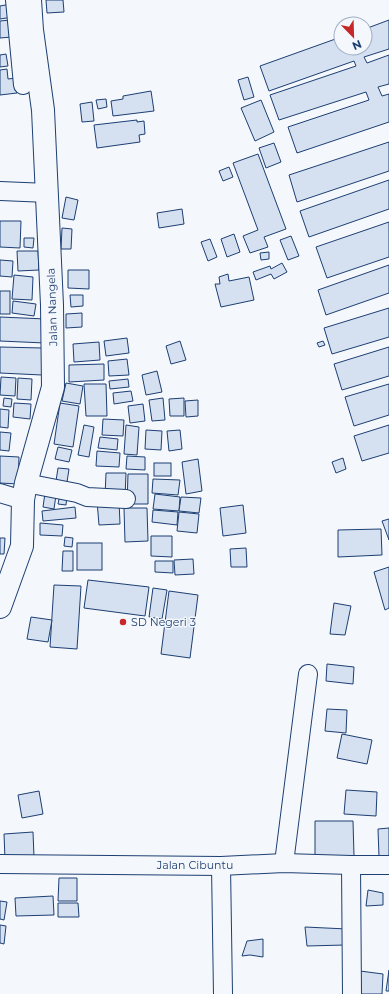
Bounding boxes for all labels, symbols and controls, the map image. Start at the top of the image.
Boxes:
north arrow [333,16,373,56]
text: N [350,37,364,53]
street label: Jalan Nangela [44,268,60,347]
place label: SD Negeri 3 [131,615,196,629]
marker: SD Negeri 3 [118,617,128,627]
street label: Jalan Cibuntu [156,858,233,872]

